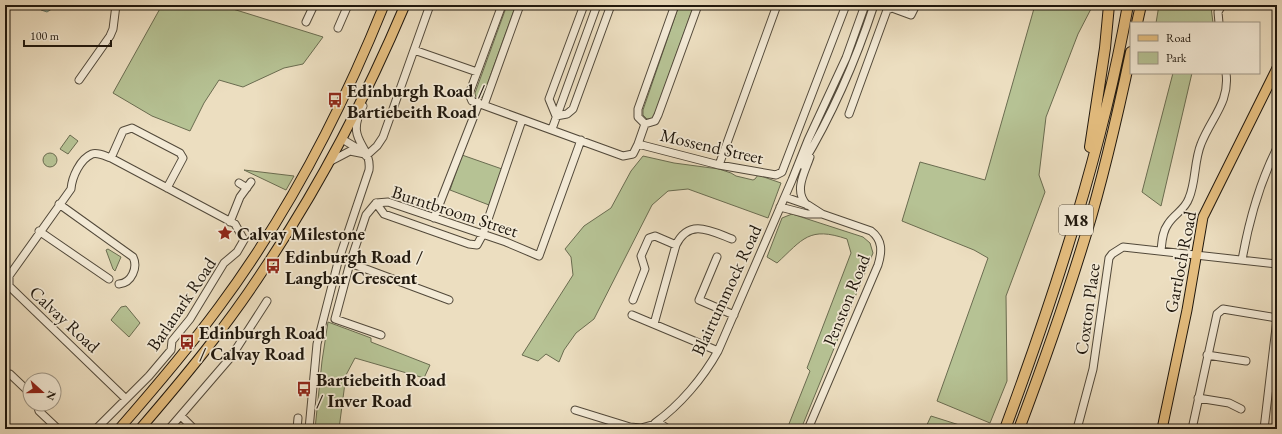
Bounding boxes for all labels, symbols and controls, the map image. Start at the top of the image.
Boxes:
scale bar [24,22,111,48]
legend [1130,22,1260,74]
text: 100 m [30,28,60,44]
text: Road [1166,30,1192,46]
text: Park [1166,50,1187,66]
place label: Edinburgh Road / Bartiebeith Road [347,79,486,123]
bus stop icon: Edinburgh Road / Bartiebeith Road [326,91,344,109]
street label: Mossend Street [658,123,766,169]
street label: Burntbroom Street [389,180,521,242]
road number: M8 [1059,205,1093,235]
street label: Gartloch Road [1159,208,1201,315]
street label: Blairtummock Road [686,220,767,359]
place label: Calvay Milestone [237,222,365,245]
place icon: Calvay Milestone [216,224,234,242]
place label: Edinburgh Road / Langbar Crescent [285,245,424,289]
street label: Penston Road [817,250,875,349]
street label: Barlanark Road [141,252,221,355]
bus stop icon: Edinburgh Road / Langbar Crescent [264,257,282,275]
street label: Coxton Place [1069,262,1105,356]
street label: Calvay Road [25,281,106,358]
place label: Edinburgh Road / Calvay Road [199,321,326,365]
bus stop icon: Edinburgh Road / Calvay Road [178,333,196,351]
place label: Bartiebeith Road / Inver Road [316,368,446,412]
north arrow [22,372,62,412]
bus stop icon: Bartiebeith Road / Inver Road [295,380,313,398]
text: N [43,389,59,402]

